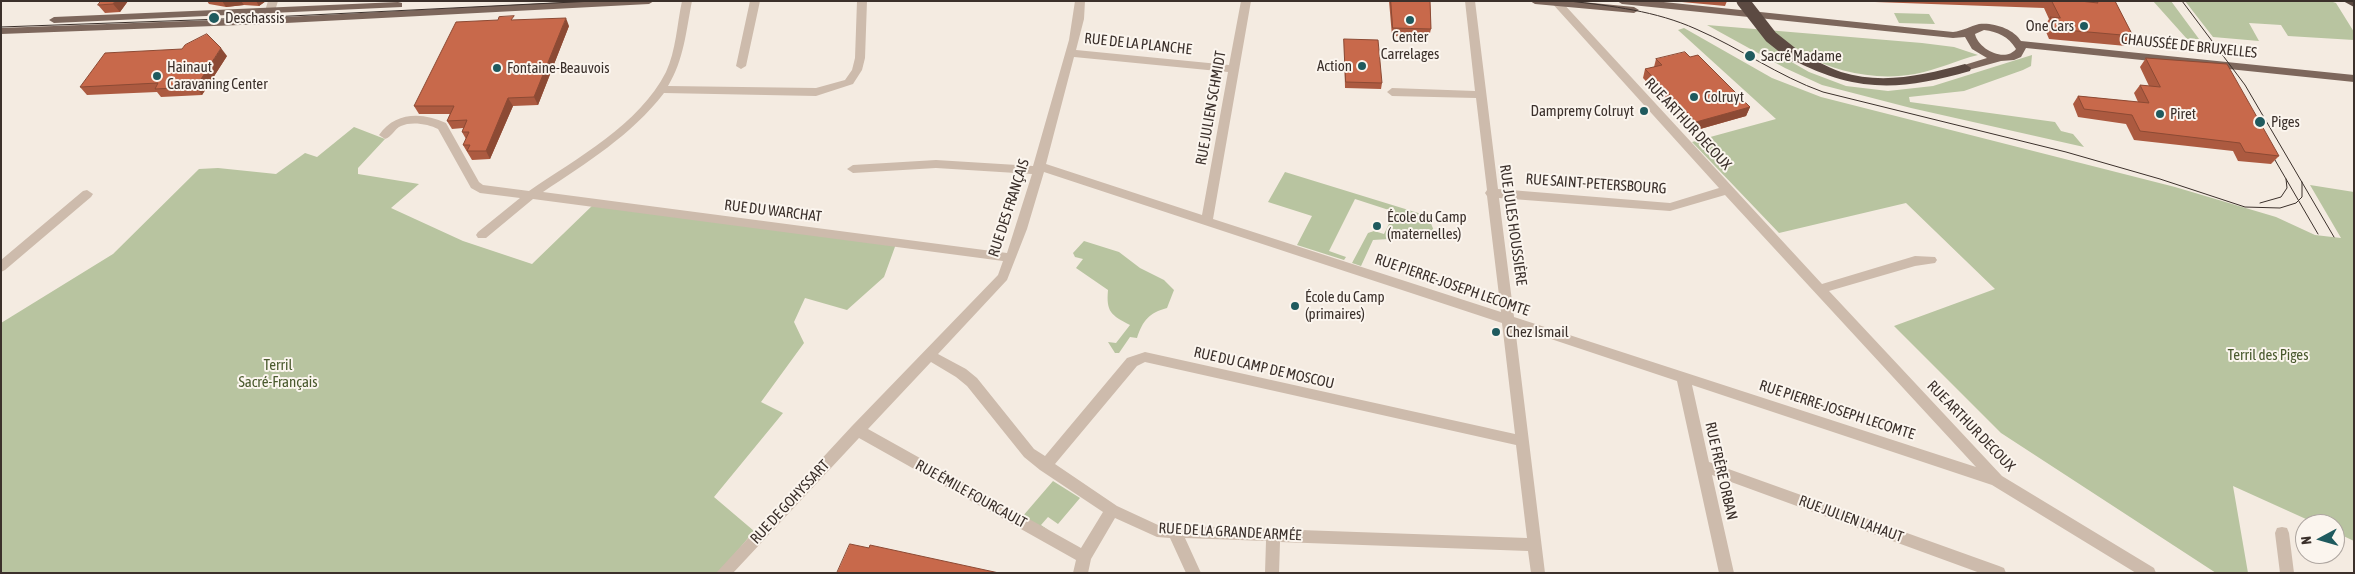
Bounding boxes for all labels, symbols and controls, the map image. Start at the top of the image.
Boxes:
place label: Deschassis [225,9,285,27]
marker: Deschassis [207,11,221,25]
marker: Center Carrelages [1404,14,1416,26]
place label: One Cars [2026,17,2074,35]
marker: One Cars [2078,20,2090,32]
place label: Center Carrelages [1381,28,1439,63]
street label: RUE DE LA PLANCHE [1083,29,1193,59]
street label: CHAUSSÉE DE BRUXELLES [2120,30,2258,62]
place label: Sacré Madame [1761,47,1842,65]
street label: RUE JULIEN SCHMIDT [1192,49,1230,167]
marker: Sacré Madame [1743,49,1757,63]
place label: Action [1317,57,1352,75]
place label: Hainaut Caravaning Center [167,58,268,93]
place label: Fontaine-Beauvois [507,59,610,77]
marker: Action [1356,60,1368,72]
marker: Fontaine-Beauvois [491,62,503,74]
marker: Hainaut Caravaning Center [151,70,163,82]
street label: RUE ARTHUR DECOUX [1641,74,1735,174]
place label: Colruyt [1704,88,1744,106]
marker: Colruyt [1688,91,1700,103]
place label: Dampremy Colruyt [1531,102,1634,120]
marker: Dampremy Colruyt [1638,105,1650,117]
place label: Piret [2170,105,2196,123]
marker: Piret [2154,108,2166,120]
place label: Piges [2271,113,2300,131]
marker: Piges [2253,115,2267,129]
street label: RUE DES FRANÇAIS [985,157,1033,259]
street label: RUE JULES HOUSSIÈRE [1496,163,1530,287]
street label: RUE SAINT-PETERSBOURG [1525,170,1667,198]
street label: RUE DU WARCHAT [723,196,823,226]
place label: École du Camp (maternelles) [1387,208,1467,243]
marker: École du Camp (maternelles) [1371,220,1383,232]
street label: RUE PIERRE-JOSEPH LECOMTE [1372,250,1532,320]
place label: École du Camp (primaires) [1305,288,1385,323]
marker: École du Camp (primaires) [1289,300,1301,312]
place label: Chez Ismail [1506,323,1569,341]
marker: Chez Ismail [1490,326,1502,338]
street label: RUE DU CAMP DE MOSCOU [1192,343,1336,393]
park label: Terril des Piges [2228,346,2308,364]
park label: Terril Sacré-Français [238,356,318,391]
street label: RUE PIERRE-JOSEPH LECOMTE [1757,376,1917,444]
street label: RUE ARTHUR DECOUX [1923,377,2019,475]
street label: RUE FRÈRE ORBAN [1701,420,1741,522]
street label: RUE DE GOHYSSART [747,456,833,548]
street label: RUE ÉMILE FOURCAULT [912,456,1030,532]
street label: RUE JULIEN LAHAUT [1796,492,1906,546]
north arrow [2295,514,2345,564]
street label: RUE DE LA GRANDE ARMÉE [1158,519,1302,545]
text: N [2298,536,2314,545]

